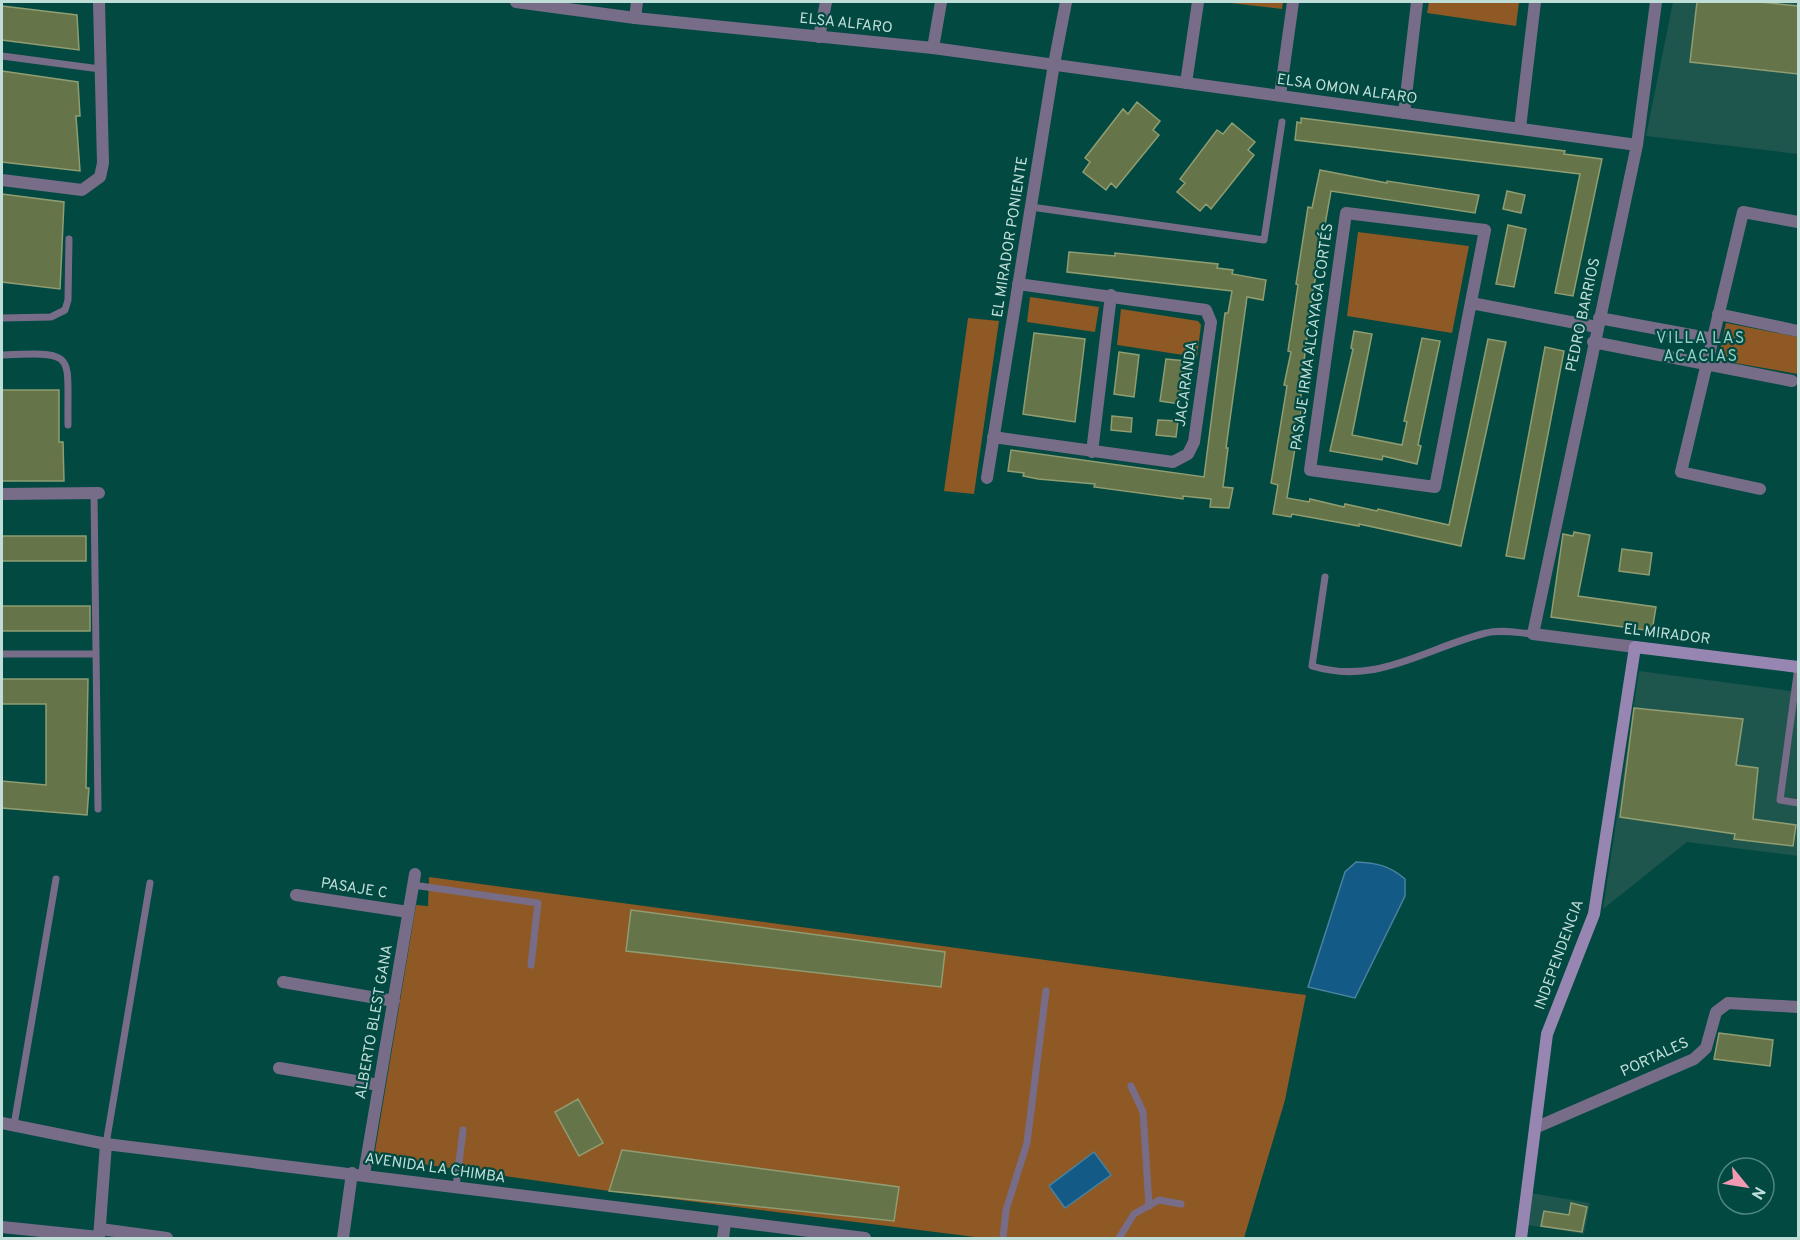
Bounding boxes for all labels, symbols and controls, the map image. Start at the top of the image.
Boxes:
street label: ELSA ALFARO [798,10,894,38]
street label: ELSA OMON ALFARO [1276,71,1418,109]
street label: EL MIRADOR PONIENTE [989,155,1033,319]
street label: PASAJE IRMA ALCAYAGA CORTÉS [1287,222,1338,452]
street label: PEDRO BARRIOS [1563,256,1605,374]
district label: VILLA LAS ACACIAS [1656,329,1746,367]
street label: JACARANDA [1172,340,1202,428]
street label: EL MIRADOR [1623,620,1711,650]
street label: PASAJE C [319,874,389,904]
street label: INDEPENDENCIA [1531,897,1589,1013]
street label: ALBERTO BLEST GANA [352,943,398,1101]
street label: PORTALES [1618,1034,1692,1082]
street label: AVENIDA LA CHIMBA [363,1150,507,1188]
north arrow [1716,1156,1776,1216]
text: N [1746,1183,1769,1202]

